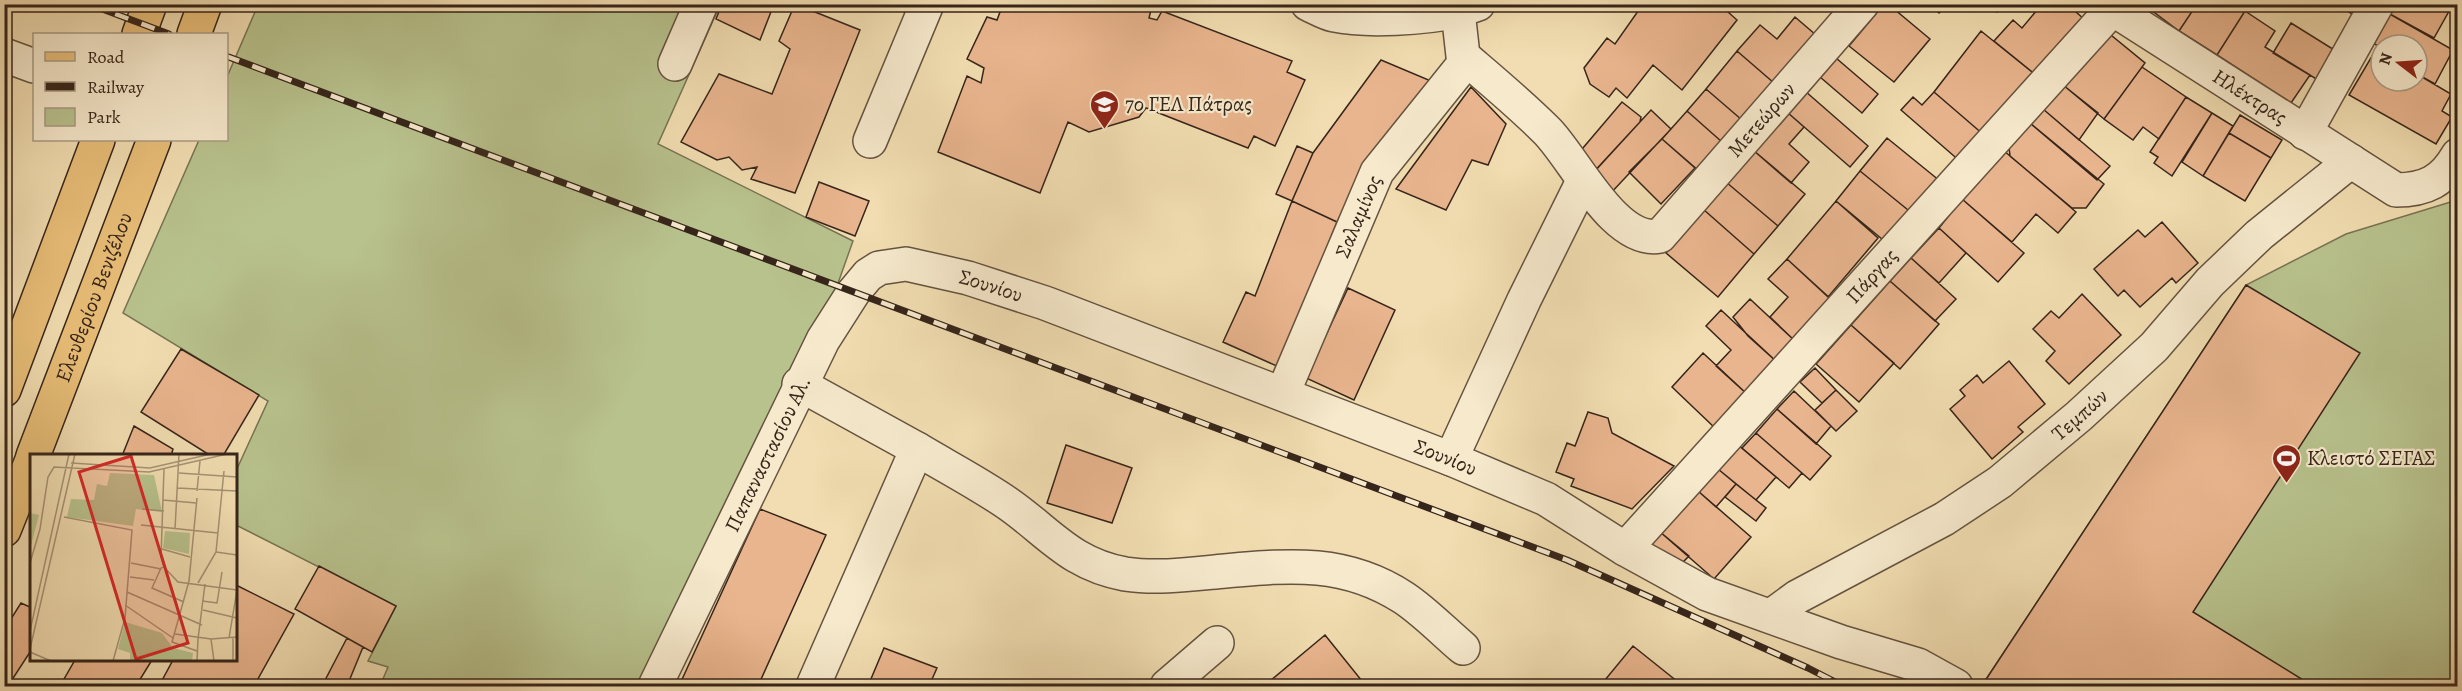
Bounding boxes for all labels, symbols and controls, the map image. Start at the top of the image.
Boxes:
legend [33,33,228,141]
north arrow [2369,33,2429,93]
text: Road [87,45,125,69]
text: N [2373,50,2398,68]
street label: Ηλέκτρας [2207,62,2293,131]
text: Railway [87,75,145,99]
street label: Μετεώρων [1721,76,1802,163]
school or university icon: 7ο ΓΕΛ Πάτρας [1088,88,1120,130]
place label: 7ο ΓΕΛ Πάτρας [1125,90,1252,118]
text: Park [87,105,121,129]
street label: Σαλαμίνος [1328,171,1388,262]
street label: Ελευθερίου Βενιζέλου [49,208,139,386]
street label: Πάργας [1839,242,1904,309]
street label: Σουνίου [957,263,1026,309]
street label: Παπαναστασίου Αλ. [718,371,817,537]
street label: Τεμπών [2046,382,2114,447]
street label: Σουνίου [1410,432,1481,482]
sports icon: Κλειστό ΣΕΓΑΣ [2270,442,2302,484]
place label: Κλειστό ΣΕΓΑΣ [2307,444,2436,472]
inset map [30,454,237,661]

